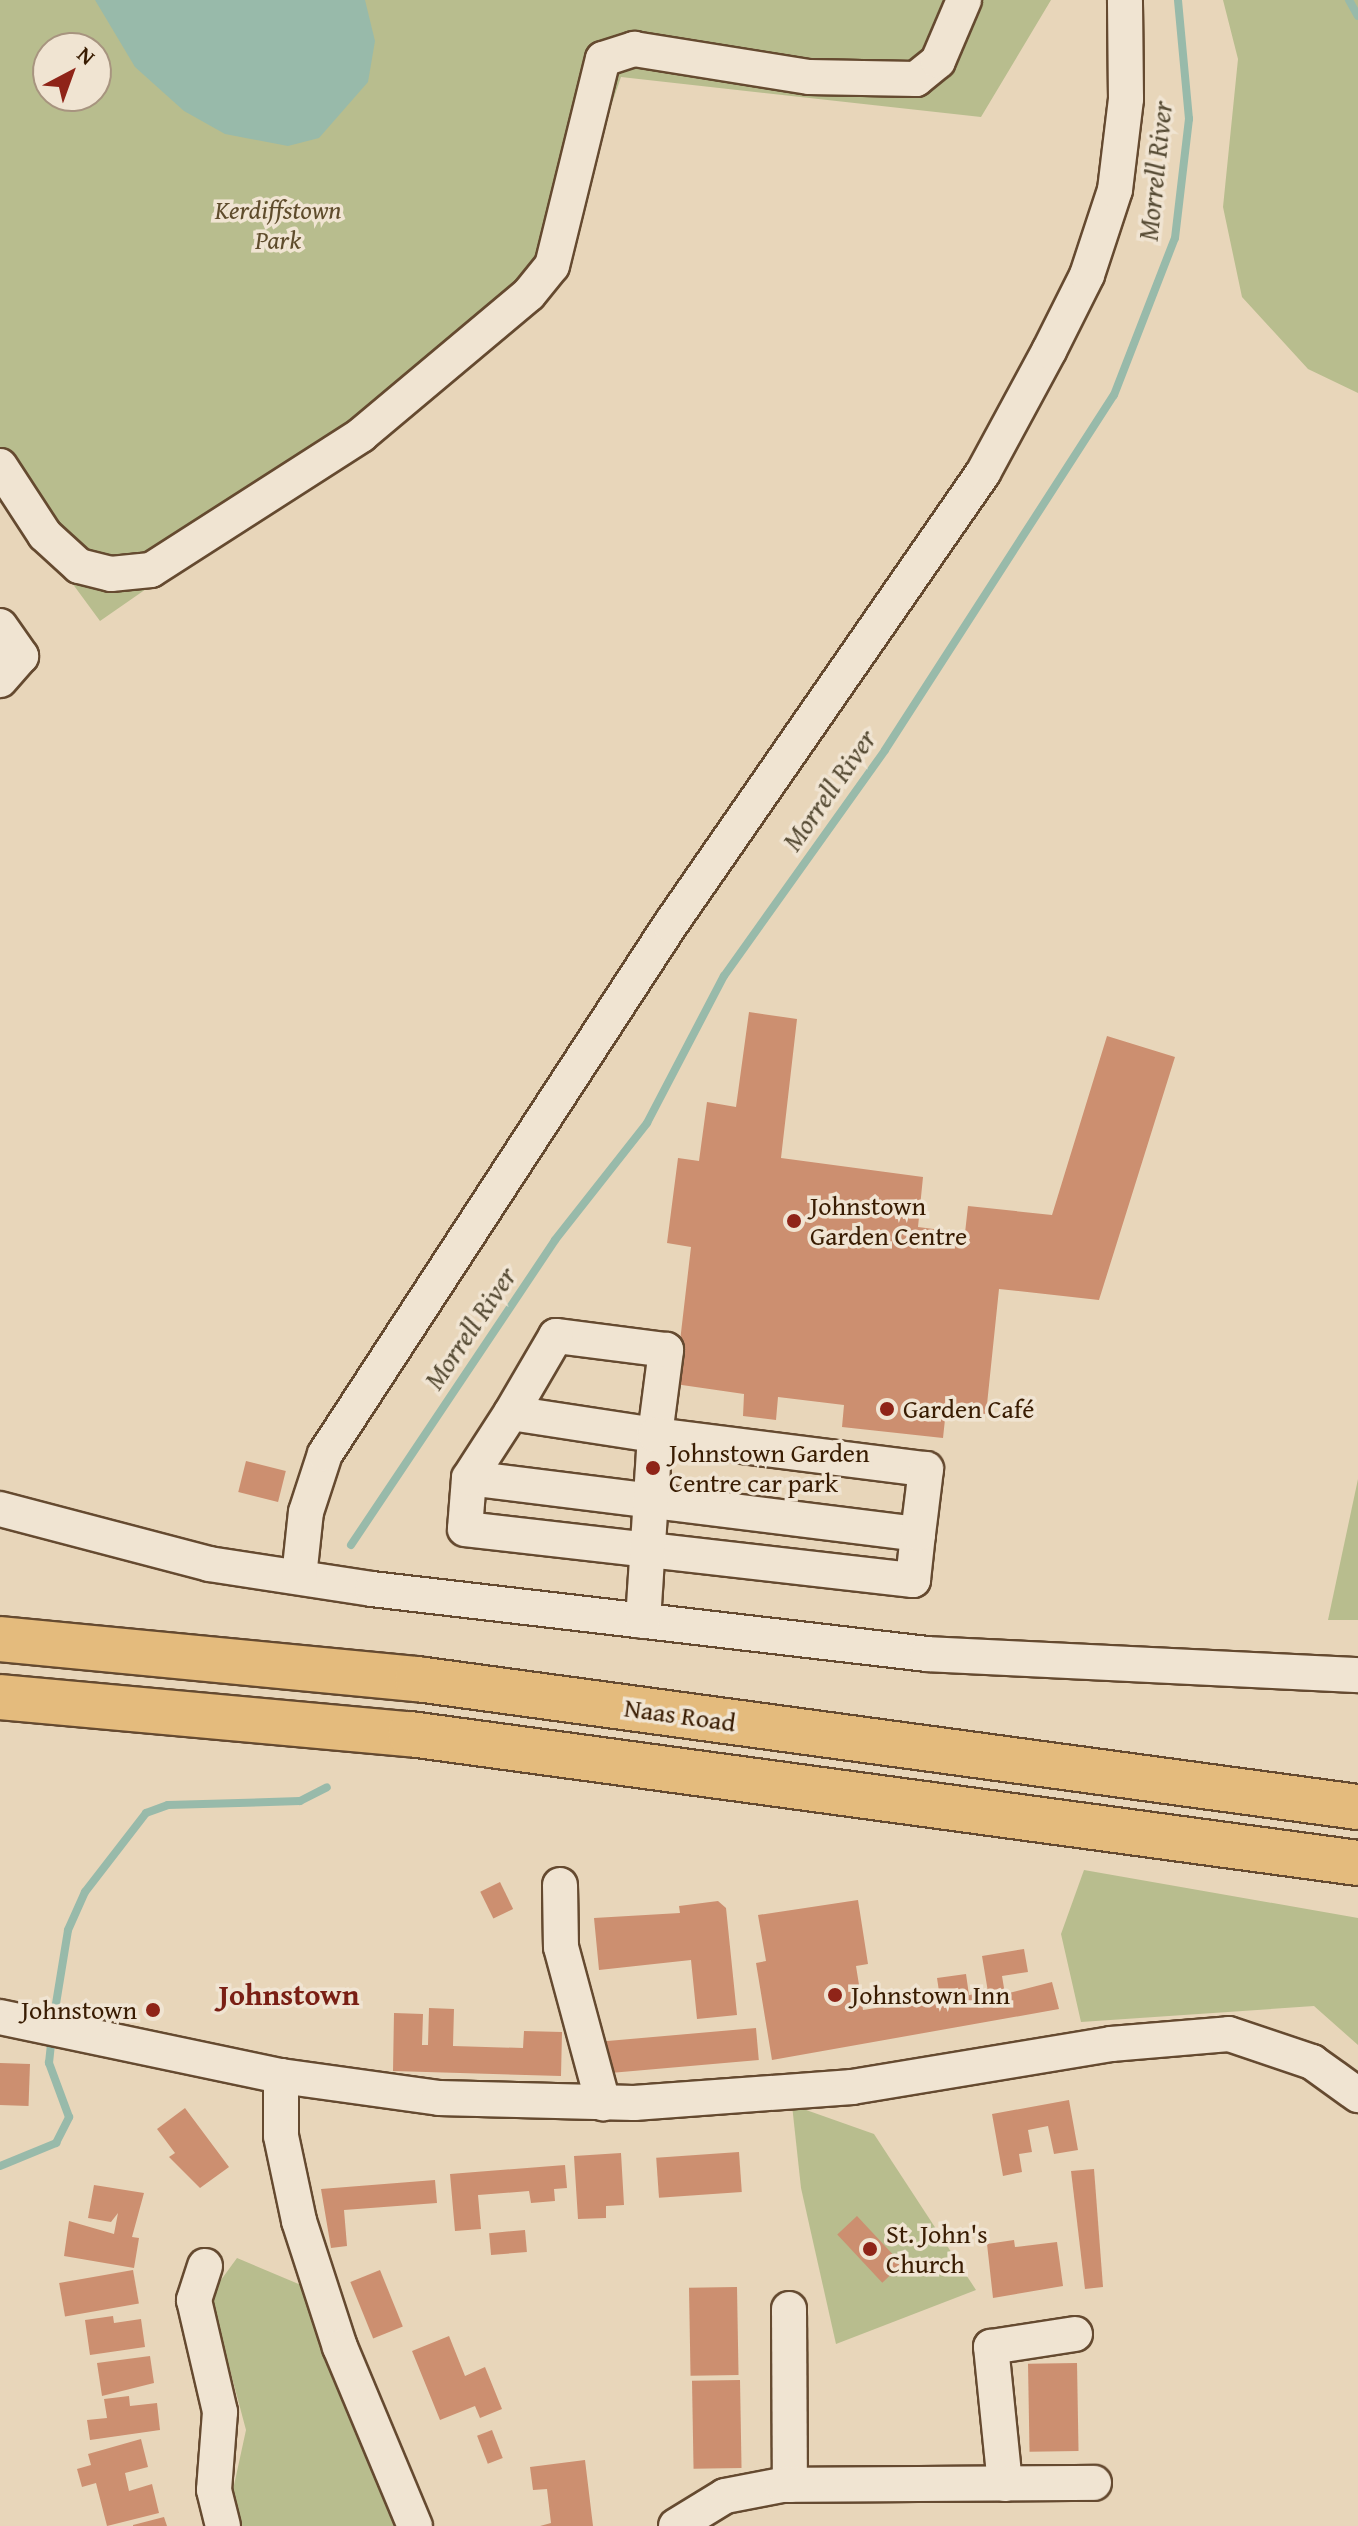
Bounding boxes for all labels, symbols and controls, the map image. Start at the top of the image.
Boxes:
north arrow [32,32,112,112]
text: N [70,38,102,72]
water label: Morrell River [1131,99,1179,243]
park label: Kerdiffstown Park [215,194,341,256]
water label: Morrell River [775,723,883,857]
place label: Johnstown Garden Centre [810,1190,967,1252]
marker: Johnstown Garden Centre [785,1212,803,1230]
water label: Morrell River [417,1260,523,1396]
place label: Garden Café [903,1393,1034,1425]
marker: Garden Café [878,1400,896,1418]
place label: Johnstown Garden Centre car park [669,1437,870,1498]
marker: Johnstown Garden Centre car park [644,1459,662,1477]
street label: Naas Road [622,1692,738,1738]
district label: Johnstown [219,1976,359,2012]
place label: Johnstown Inn [851,1979,1010,2011]
marker: Johnstown Inn [826,1986,844,2004]
place label: Johnstown [21,1994,137,2026]
marker: Johnstown [144,2001,162,2019]
place label: St. John's Church [886,2218,988,2280]
marker: St. John's Church [861,2240,879,2258]

